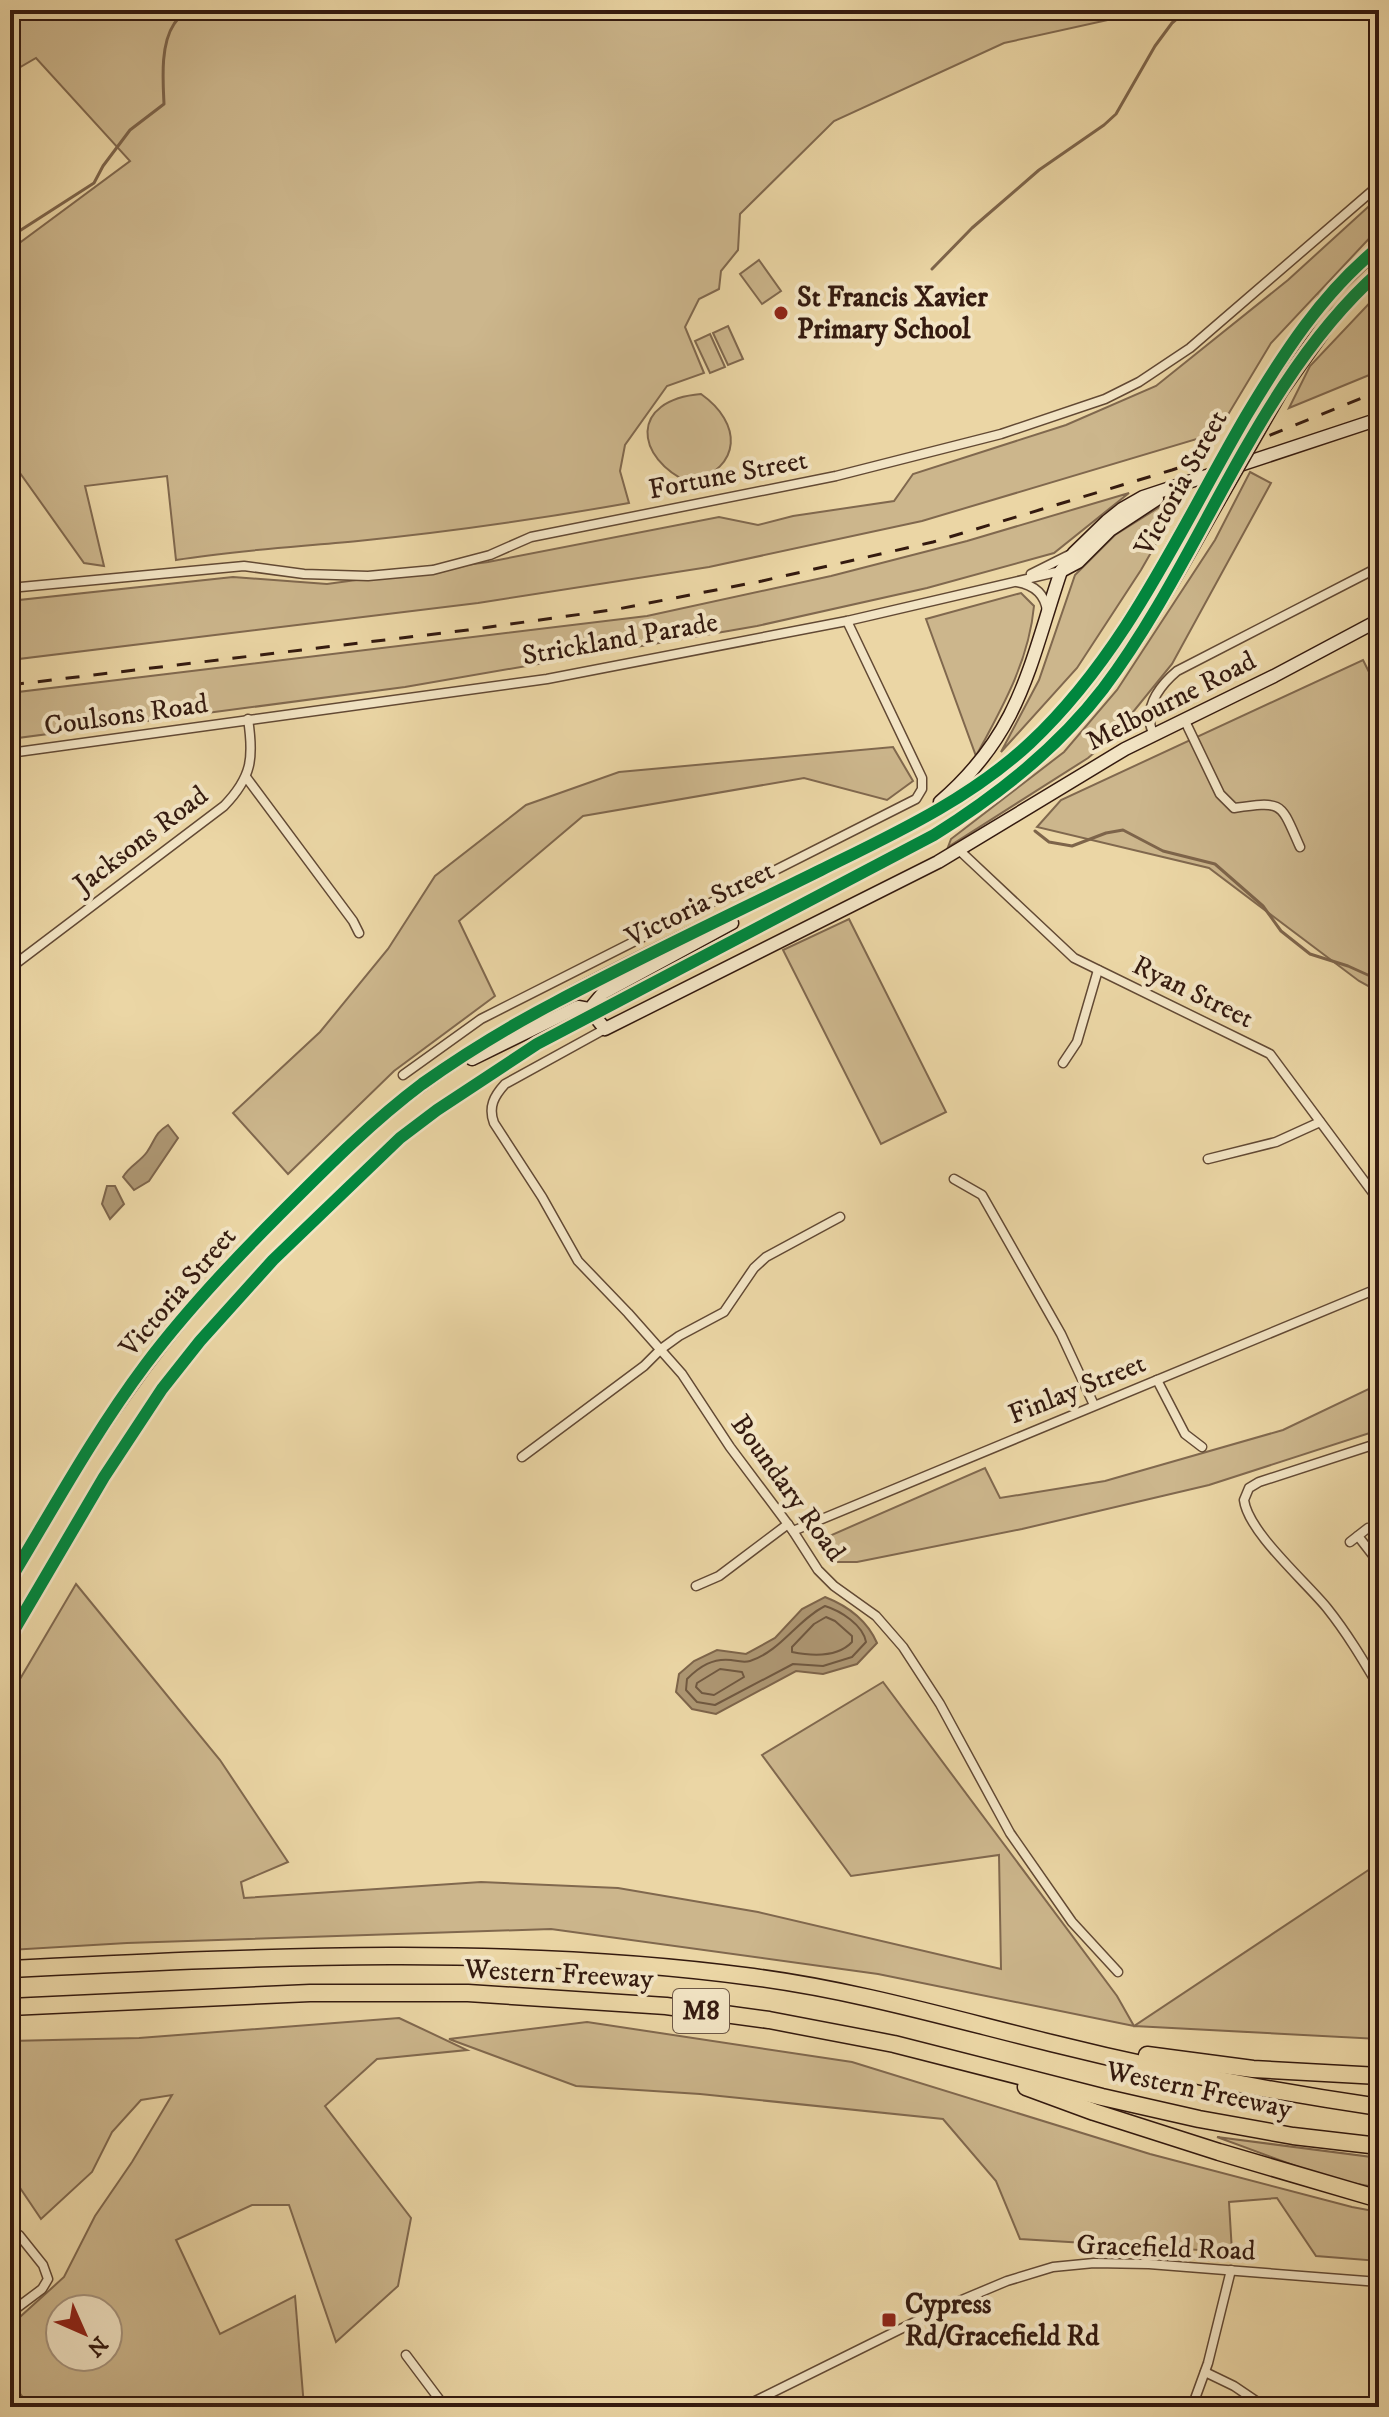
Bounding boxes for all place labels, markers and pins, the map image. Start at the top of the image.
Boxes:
place label: St Francis Xavier Primary School [797,280,988,347]
marker: St Francis Xavier Primary School [772,304,790,322]
place label: Cypress Rd/Gracefield Rd [905,2287,1100,2354]
marker: Cypress Rd/Gracefield Rd [880,2311,898,2329]

